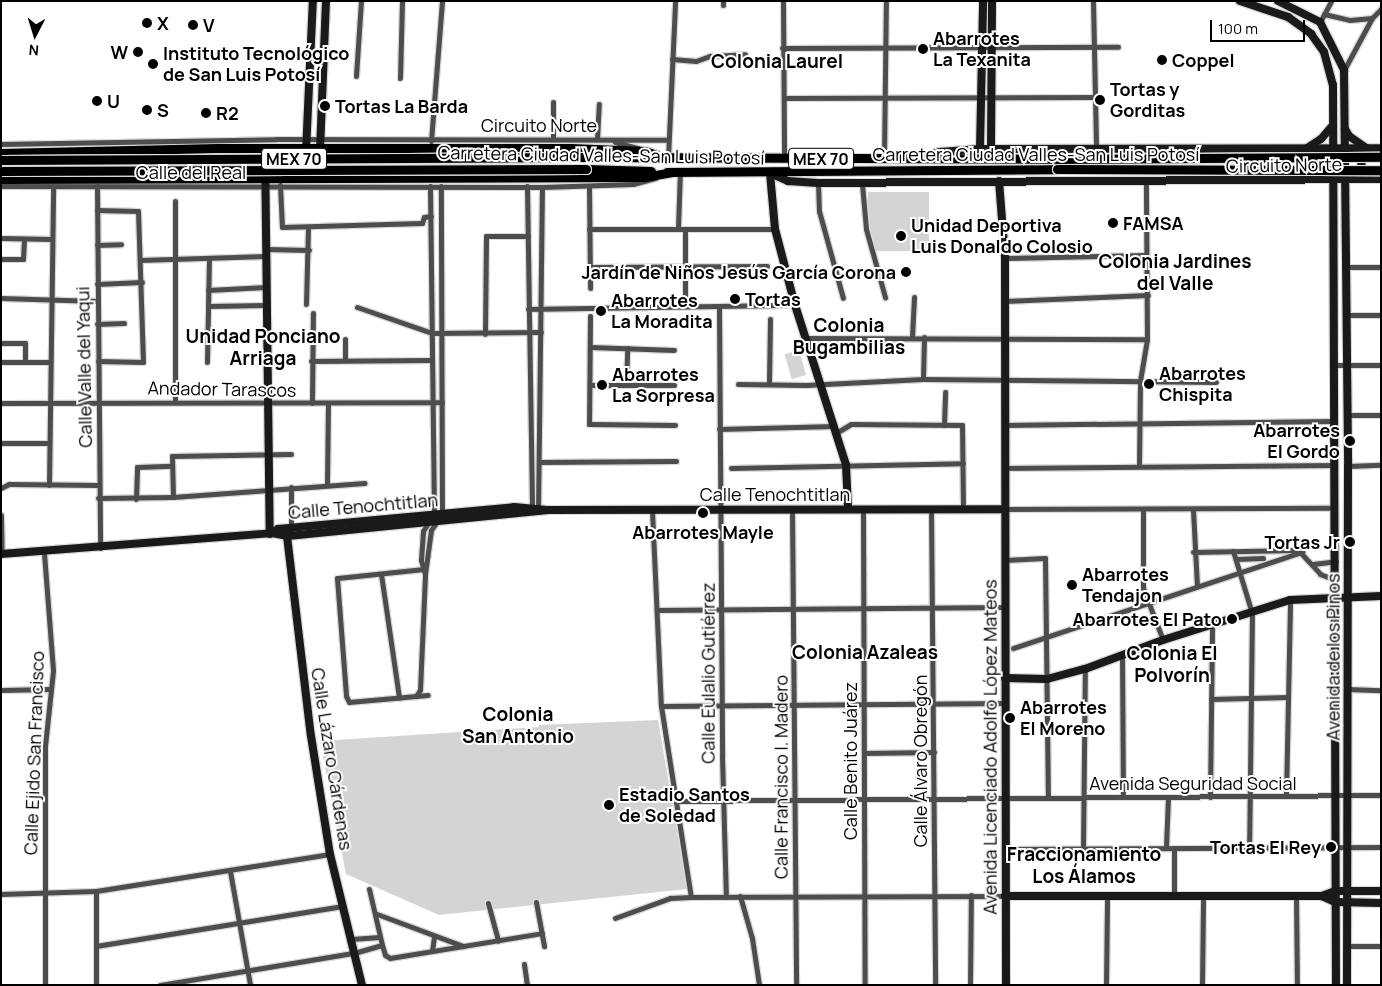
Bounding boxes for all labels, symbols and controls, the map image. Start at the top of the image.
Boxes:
north arrow [10,10,60,60]
scale bar [1212,10,1307,42]
place label: X [157,12,169,34]
place label: V [203,14,215,36]
marker: X [141,17,153,29]
text: 100 m [1218,18,1258,39]
marker: V [187,19,199,31]
place label: Abarrotes La Texanita [933,28,1031,70]
text: N [28,41,39,60]
place label: W [110,41,128,63]
place label: Instituto Tecnológico de San Luis Potosí [163,43,349,86]
marker: Abarrotes La Texanita [917,43,929,55]
marker: W [132,46,144,58]
place label: Coppel [1172,49,1234,71]
district label: Colonia Laurel [711,51,843,73]
marker: Coppel [1156,54,1168,66]
marker: Instituto Tecnológico de San Luis Potosí [147,58,159,70]
place label: Tortas y Gorditas [1110,79,1185,122]
place label: U [107,90,120,112]
marker: Tortas y Gorditas [1094,94,1106,106]
marker: U [91,95,103,107]
place label: Tortas La Barda [335,95,468,117]
place label: S [157,99,169,121]
marker: Tortas La Barda [319,100,331,112]
place label: R2 [216,102,239,124]
marker: S [141,104,153,116]
marker: R2 [200,107,212,119]
street label: Circuito Norte [481,114,597,136]
street label: Carretera Ciudad Valles-San Luis Potosí [437,141,765,169]
street label: Carretera Ciudad Valles-San Luis Potosí [872,143,1200,165]
road number: MEX 70 [260,146,328,172]
road number: MEX 70 [787,146,855,172]
street label: Circuito Norte [1226,153,1342,177]
street label: Calle del Real [136,161,246,183]
place label: FAMSA [1123,212,1184,234]
place label: Unidad Deportiva Luis Donaldo Colosio [911,215,1093,258]
marker: FAMSA [1107,217,1119,229]
marker: Unidad Deportiva Luis Donaldo Colosio [895,230,907,242]
district label: Colonia Jardines del Valle [1098,251,1252,295]
place label: Jardín de Niños Jesús García Corona [582,261,896,283]
marker: Jardín de Niños Jesús García Corona [900,266,912,278]
street label: Calle Valle del Yaqui [72,286,96,448]
place label: Tortas [745,288,801,310]
place label: Abarrotes La Moradita [611,290,713,332]
marker: Tortas [729,293,741,305]
marker: Abarrotes La Moradita [595,305,607,317]
district label: Colonia Bugambilias [793,315,905,359]
district label: Unidad Ponciano Arriaga [186,326,340,370]
place label: Abarrotes Chispita [1159,363,1246,406]
place label: Abarrotes La Sorpresa [612,364,715,406]
street label: Andador Tarascos [147,377,297,401]
marker: Abarrotes Chispita [1143,378,1155,390]
marker: Abarrotes La Sorpresa [596,379,608,391]
place label: Abarrotes El Gordo [1253,420,1340,462]
marker: Abarrotes El Gordo [1344,435,1356,447]
street label: Calle Tenochtitlan [700,483,850,505]
street label: Calle Tenochtitlan [287,489,439,523]
marker: Abarrotes Mayle [697,507,709,519]
place label: Abarrotes Mayle [632,521,774,543]
place label: Tortas Jr [1265,531,1340,553]
marker: Tortas Jr [1344,536,1356,548]
place label: Abarrotes Tendajon [1082,564,1169,606]
street label: Avenida de los Pinos [1322,573,1344,741]
street label: Avenida Licenciado Adolfo López Mateos [979,579,1001,915]
marker: Abarrotes Tendajon [1066,579,1078,591]
street label: Calle Eulalio Gutiérrez [697,582,719,764]
place label: Abarrotes El Pato [1072,608,1222,630]
marker: Abarrotes El Pato [1226,613,1238,625]
district label: Colonia Azaleas [792,642,938,664]
district label: Colonia El Polvorín [1126,643,1218,687]
street label: Calle Ejido San Francisco [20,651,48,855]
street label: Calle Lázaro Cárdenas [307,666,357,852]
street label: Calle Francisco I. Madero [770,675,792,879]
street label: Calle Álvaro Obregón [909,675,931,847]
street label: Calle Benito Juárez [839,682,861,840]
place label: Abarrotes El Moreno [1020,697,1107,740]
district label: Colonia San Antonio [462,704,574,748]
marker: Abarrotes El Moreno [1004,712,1016,724]
street label: Avenida Seguridad Social [1089,772,1297,794]
place label: Estadio Santos de Soledad [619,784,750,826]
marker: Estadio Santos de Soledad [603,799,615,811]
place label: Tortas El Rey [1210,836,1321,858]
marker: Tortas El Rey [1325,841,1337,853]
district label: Fraccionamiento Los Álamos [1007,844,1161,888]

